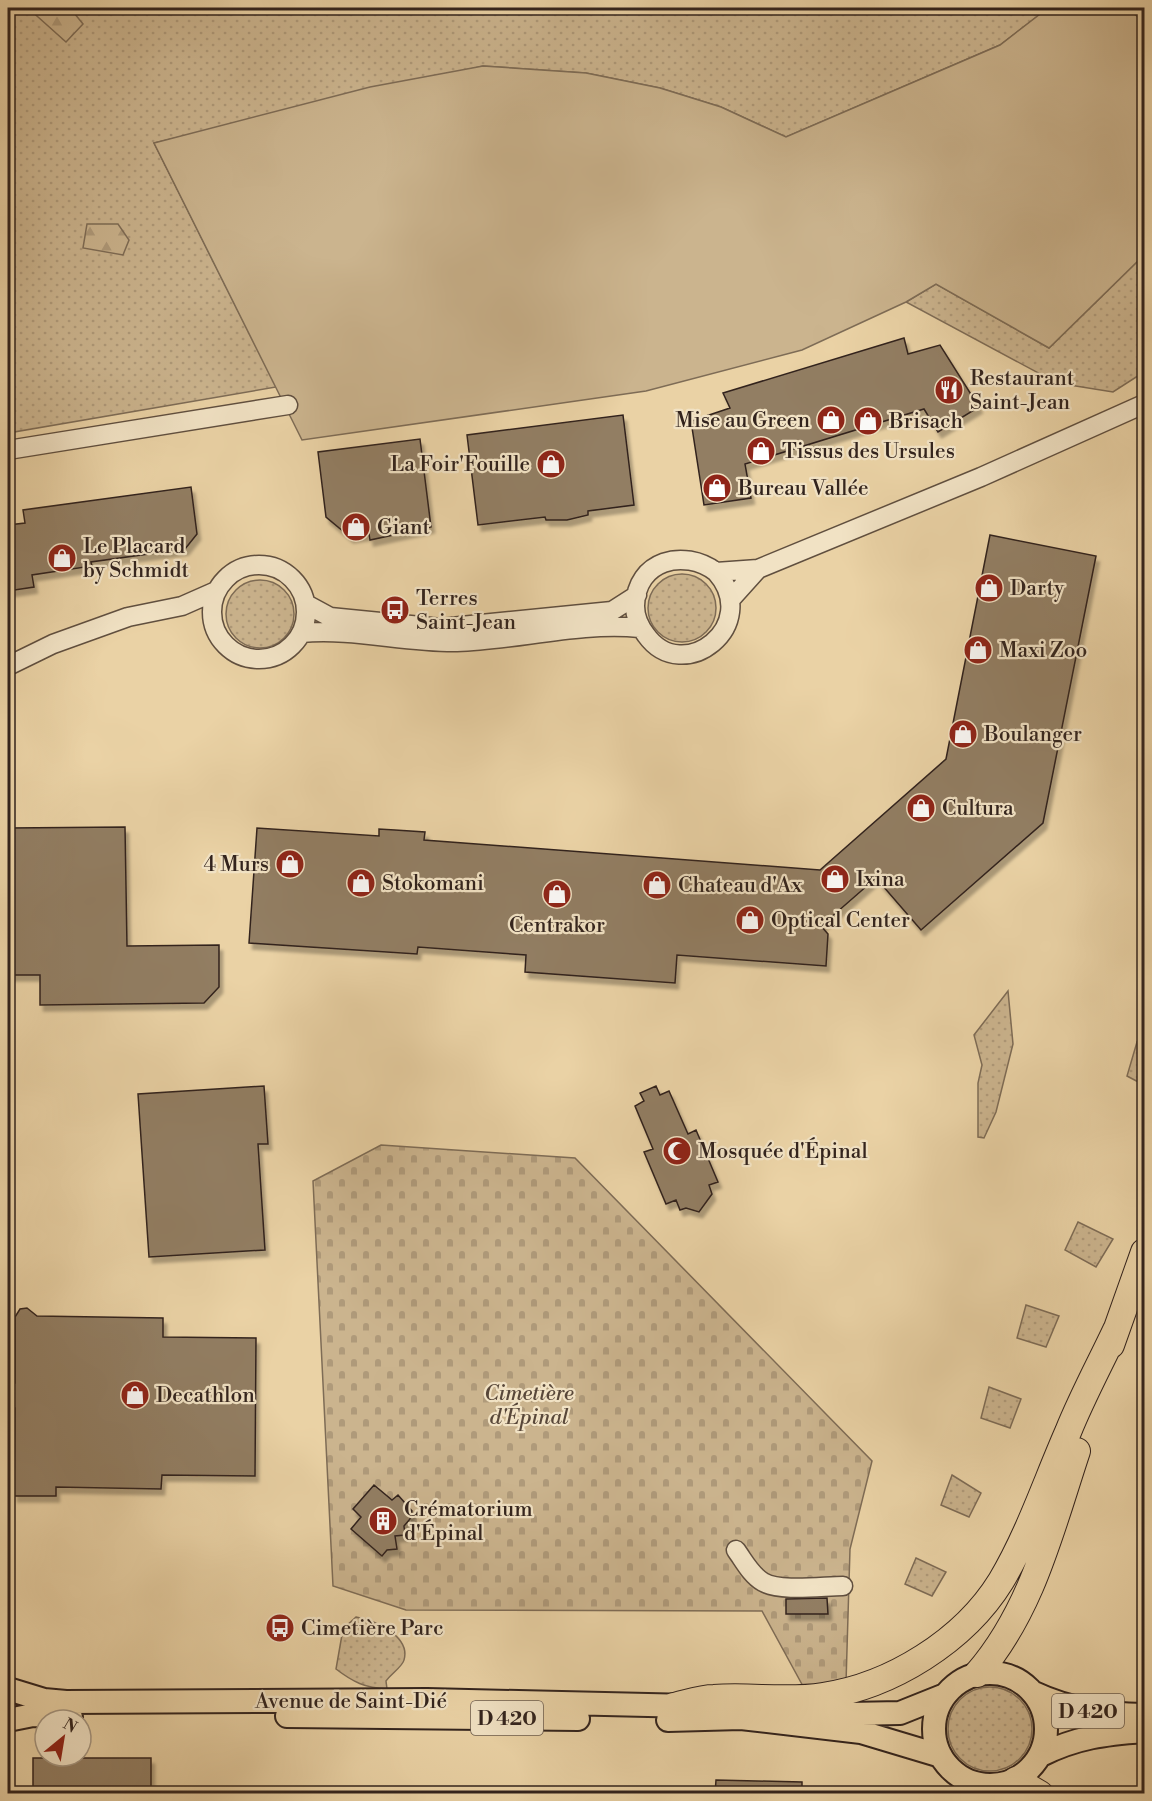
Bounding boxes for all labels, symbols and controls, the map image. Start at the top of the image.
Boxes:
place label: Restaurant Saint-Jean [970,366,1075,416]
restaurant icon: Restaurant Saint-Jean [933,374,965,406]
shop icon: Mise au Green [815,404,847,436]
shop icon: Brisach [852,405,884,437]
place label: Mise au Green [675,408,810,434]
place label: Brisach [888,409,963,435]
shop icon: Tissus des Ursules [745,435,777,467]
place label: Tissus des Ursules [782,439,955,465]
shop icon: La Foir'Fouille [535,448,567,480]
place label: La Foir'Fouille [390,452,530,478]
shop icon: Bureau Vallée [701,472,733,504]
place label: Bureau Vallée [737,476,869,502]
shop icon: Giant [340,511,372,543]
place label: Giant [377,515,431,541]
place label: Le Placard by Schmidt [83,534,190,584]
shop icon: Le Placard by Schmidt [46,542,78,574]
shop icon: Darty [973,572,1005,604]
place label: Darty [1010,576,1065,602]
place label: Terres Saint-Jean [416,586,517,636]
bus stop icon: Terres Saint-Jean [379,594,411,626]
shop icon: Maxi Zoo [962,634,994,666]
place label: Maxi Zoo [999,638,1087,664]
shop icon: Boulanger [947,718,979,750]
place label: Boulanger [983,722,1082,748]
shop icon: Cultura [905,792,937,824]
place label: Cultura [942,796,1014,822]
shop icon: 4 Murs [274,848,306,880]
place label: 4 Murs [203,852,269,878]
shop icon: Ixina [819,863,851,895]
shop icon: Stokomani [345,867,377,899]
place label: Ixina [856,867,905,893]
shop icon: Chateau d'Ax [641,869,673,901]
place label: Stokomani [382,871,484,897]
place label: Chateau d'Ax [678,873,802,899]
shop icon: Centrakor [541,878,573,910]
shop icon: Optical Center [734,904,766,936]
place label: Optical Center [771,908,910,934]
place label: Centrakor [509,913,605,939]
mosque icon: Mosquée d'Épinal [661,1135,693,1167]
place label: Mosquée d'Épinal [698,1137,868,1165]
shop icon: Decathlon [119,1379,151,1411]
park label: Cimetière d'Épinal [484,1381,574,1431]
place label: Decathlon [156,1383,255,1409]
place label: Crématorium d'Épinal [404,1497,533,1547]
building icon: Crématorium d'Épinal [367,1505,399,1537]
bus stop icon: Cimetière Parc [264,1612,296,1644]
place label: Cimetière Parc [301,1616,444,1642]
street label: Avenue de Saint-Dié [254,1689,447,1715]
road number: D 420 [1052,1694,1124,1728]
road number: D 420 [471,1701,543,1735]
north arrow [33,1708,93,1768]
text: N [60,1714,81,1738]

